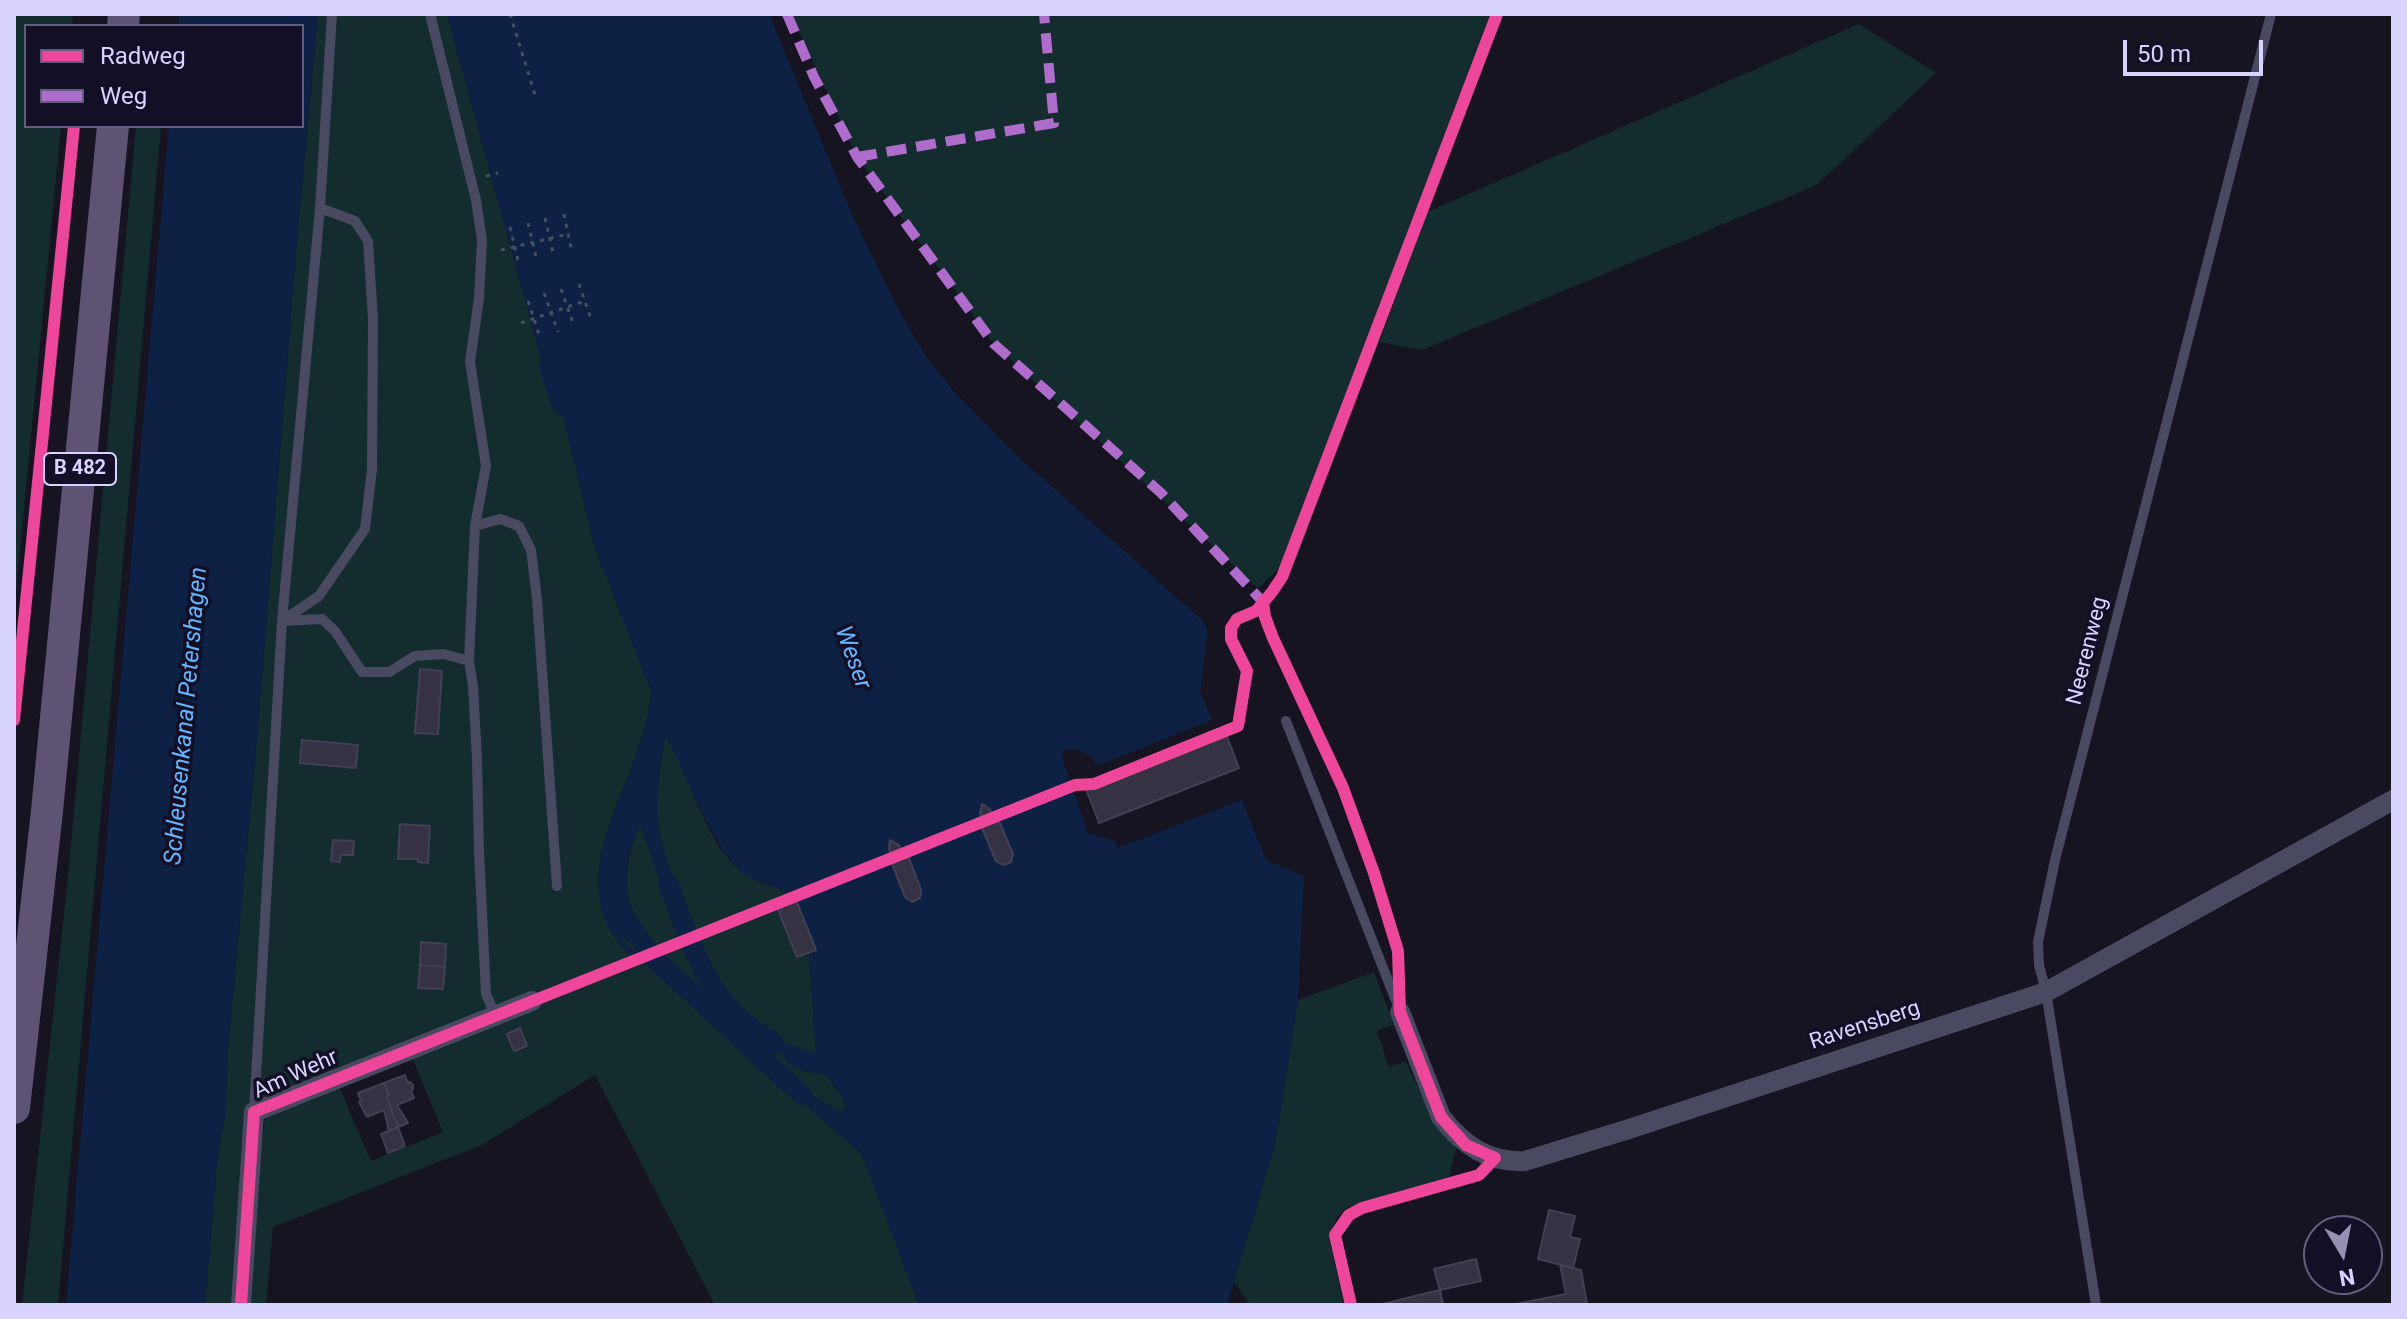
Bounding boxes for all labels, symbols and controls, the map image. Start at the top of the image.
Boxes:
legend [24,24,304,128]
scale bar [2127,24,2267,74]
text: 50 m [2137,40,2191,68]
text: Radweg [100,42,186,70]
text: Weg [100,82,147,110]
road number: B 482 [44,453,116,485]
water label: Schleusenkanal Petershagen [160,566,214,866]
street label: Neerenweg [2062,594,2114,708]
water label: Weser [827,623,877,693]
street label: Ravensberg [1806,996,1924,1056]
street label: Am Wehr [250,1045,342,1105]
north arrow [2303,1215,2383,1295]
text: N [2337,1263,2357,1291]

